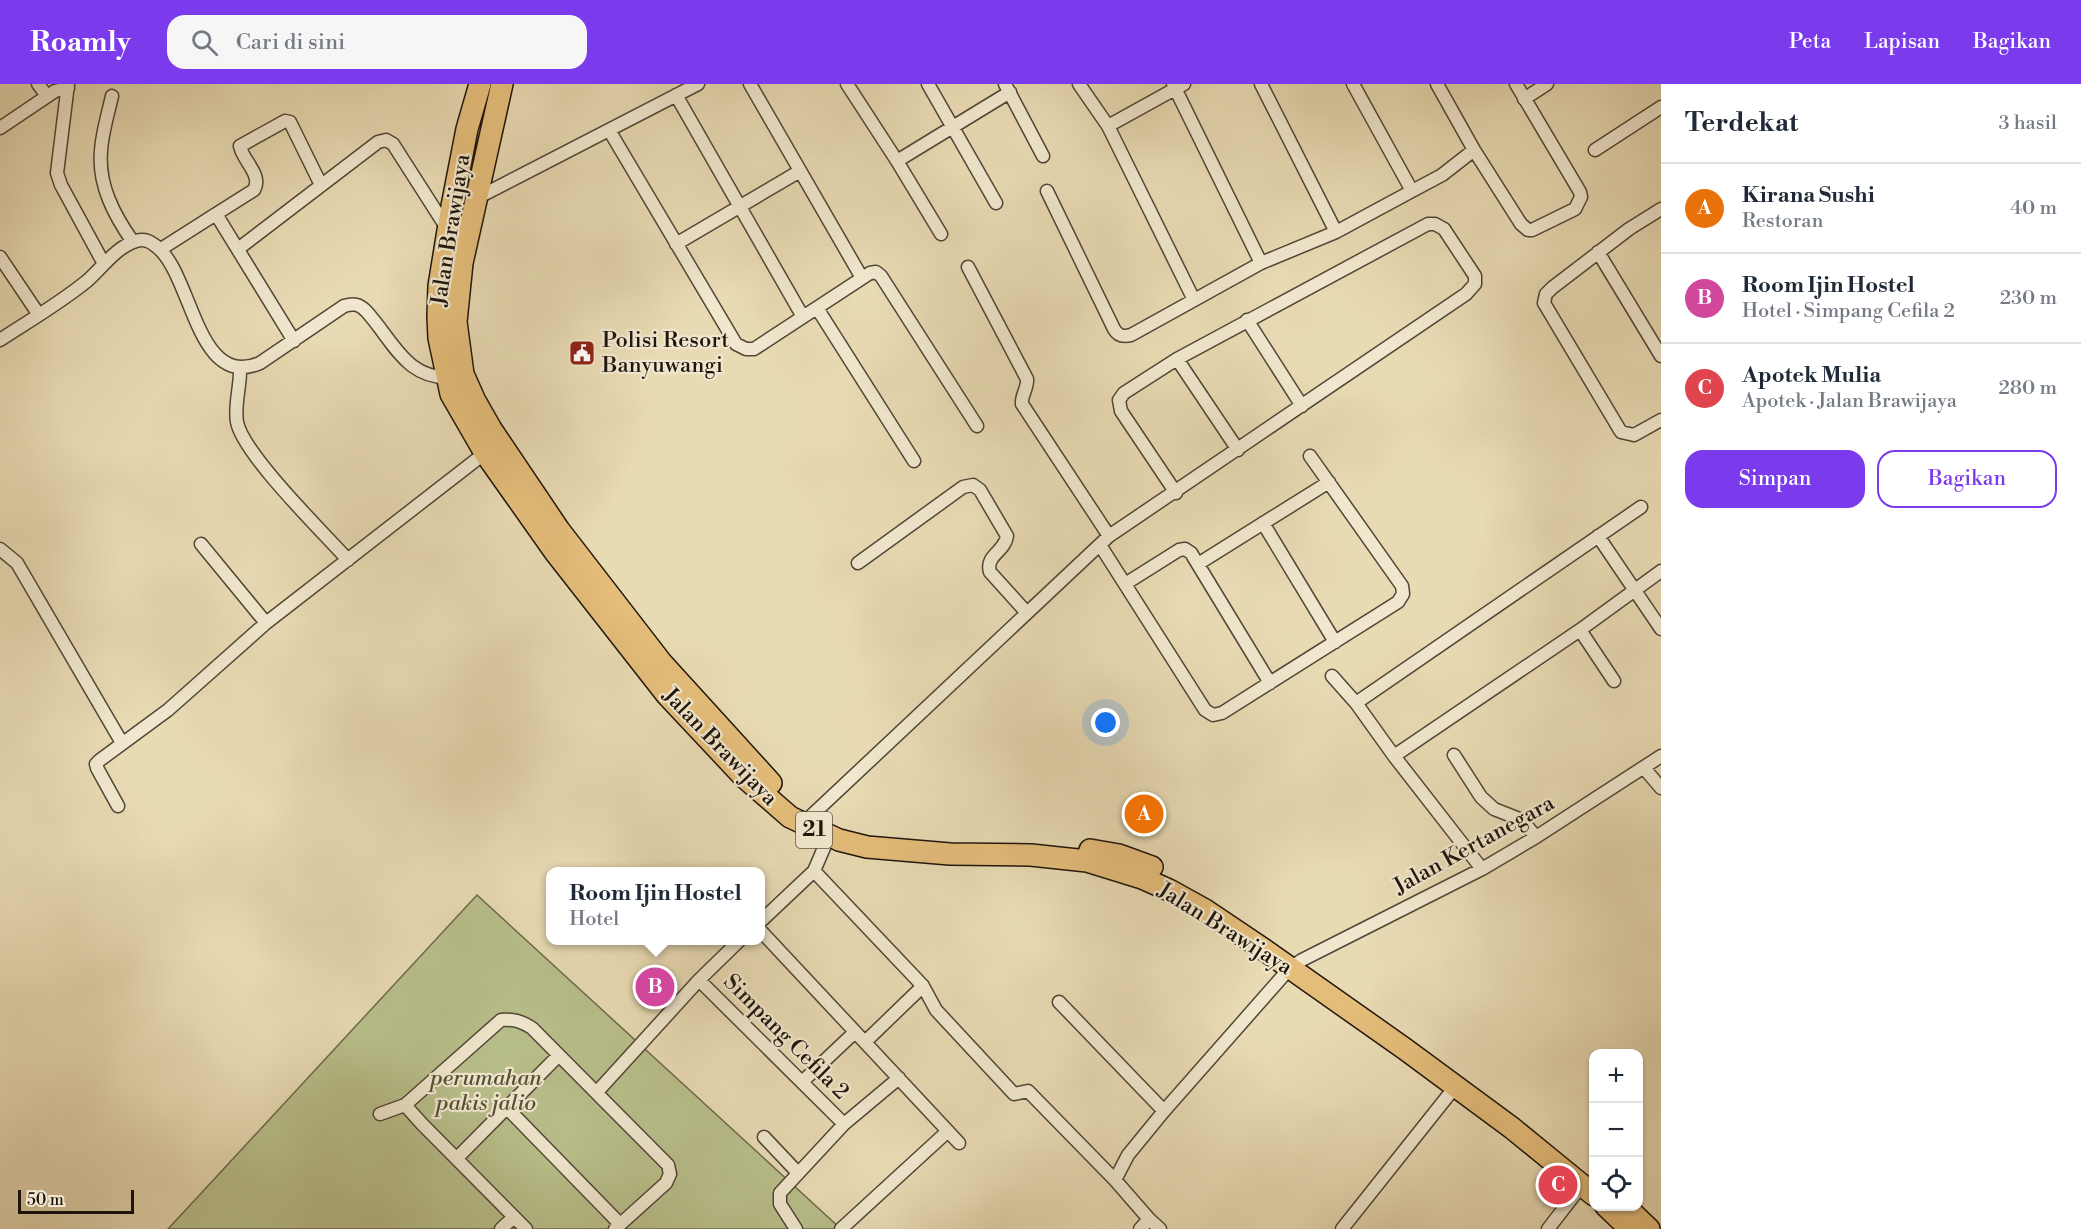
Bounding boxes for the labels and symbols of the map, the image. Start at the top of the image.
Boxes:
street label: Jalan Brawijaya [425,151,476,309]
place label: Polisi Resort Banyuwangi [601,327,729,379]
public building icon: Polisi Resort Banyuwangi [567,338,597,368]
street label: Jalan Brawijaya [656,682,784,812]
your location [1091,708,1120,737]
street label: Jalan Kertanegara [1388,789,1560,901]
pin: A [1124,792,1164,836]
road number: 21 [796,812,832,848]
street label: Jalan Brawijaya [1152,876,1298,982]
pin: B [636,964,674,1010]
street label: Simpang Cefila 2 [718,969,854,1105]
park label: perumahan pakis jalio [427,1065,542,1117]
pin: C [1538,1162,1578,1208]
scale bar [18,1187,134,1214]

